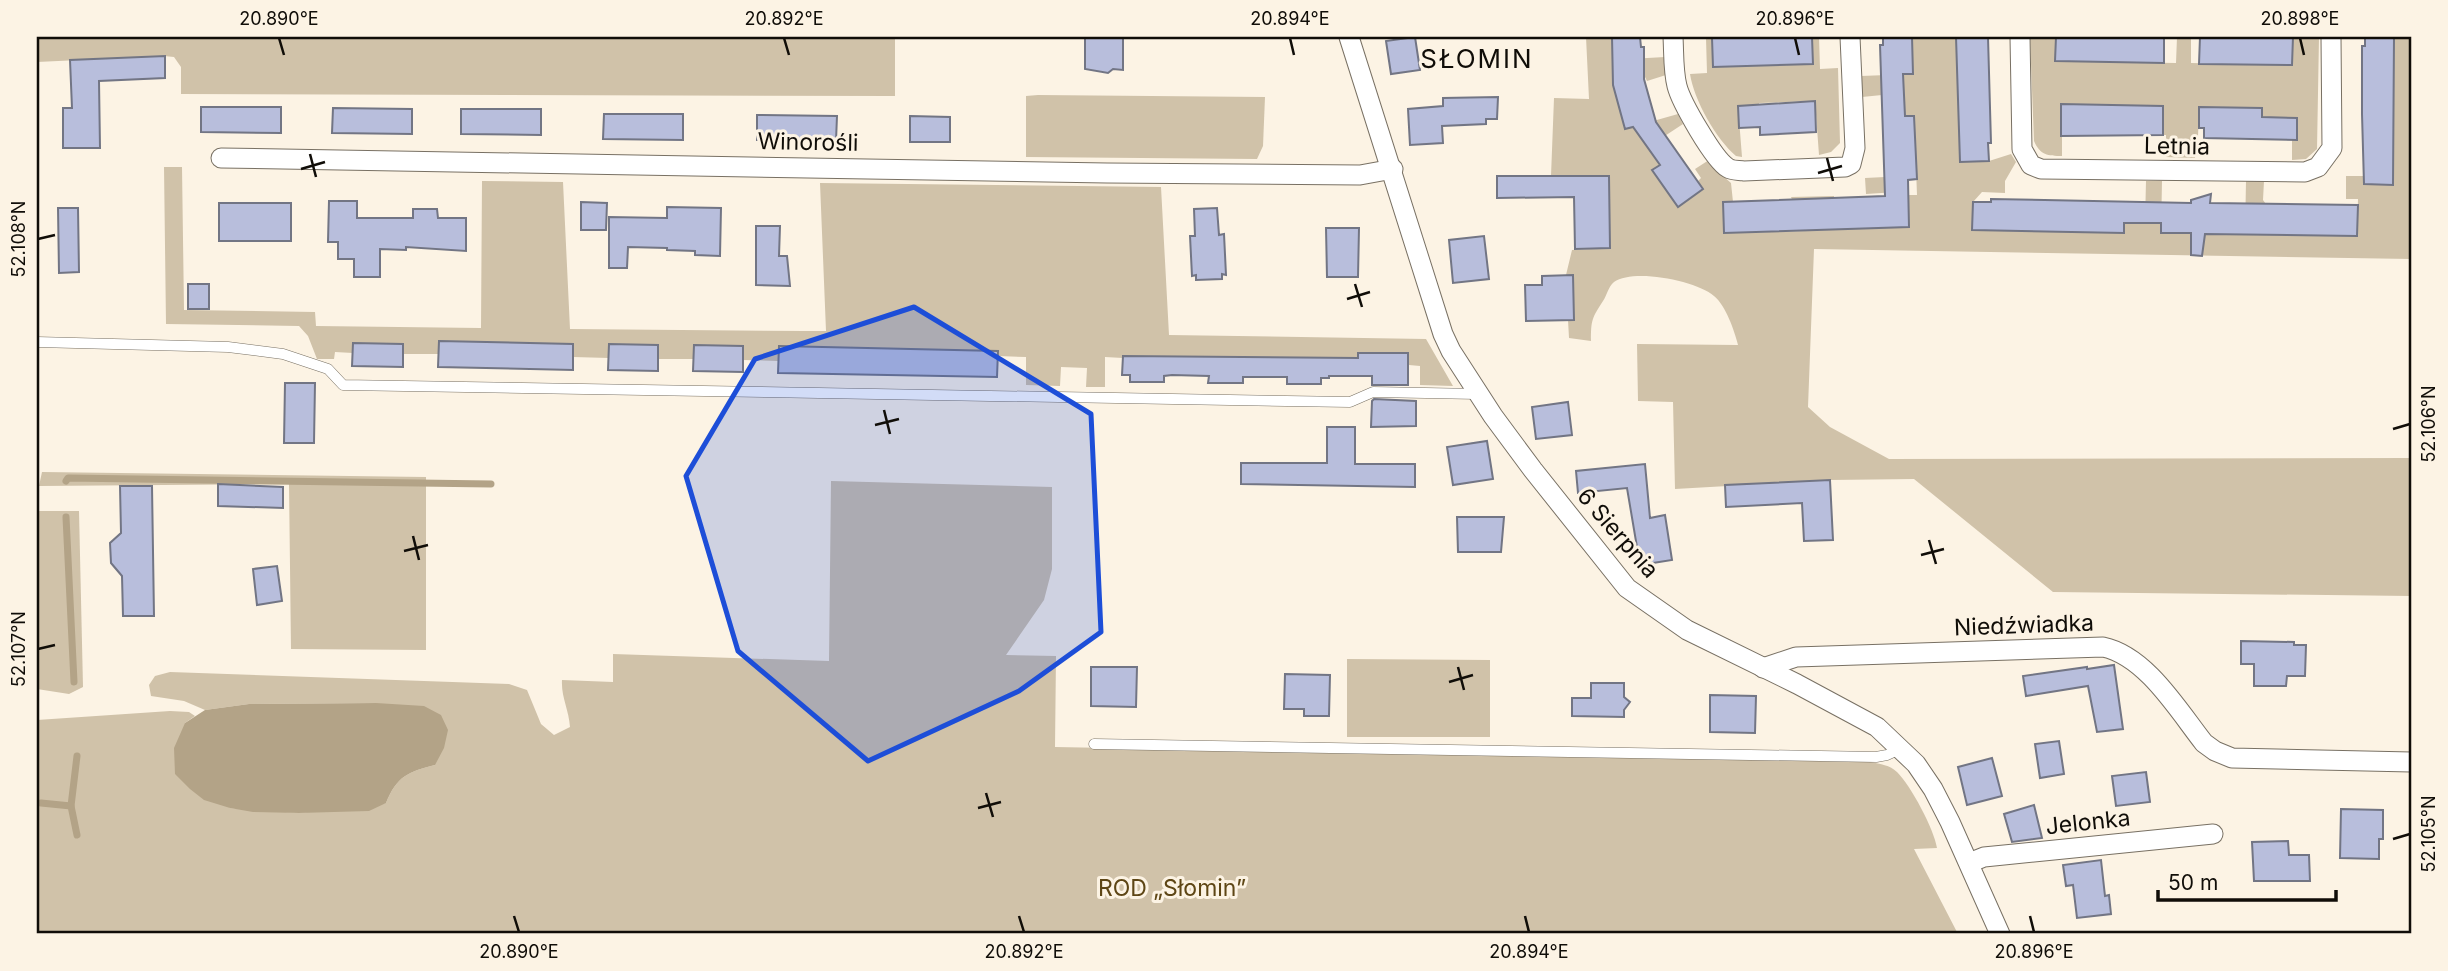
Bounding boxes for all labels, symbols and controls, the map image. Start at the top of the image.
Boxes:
text: 20.890°E [239,8,319,29]
text: 20.892°E [745,8,823,29]
text: 20.894°E [1250,8,1330,29]
text: 20.896°E [1755,8,1835,29]
text: 20.898°E [2261,8,2339,29]
district label: SŁOMIN [1420,43,1534,74]
street label: Winorośli [757,127,859,157]
street label: Letnia [2144,131,2210,161]
text: 52.108°N [8,201,29,277]
text: 52.106°N [2418,385,2439,463]
street label: 6 Sierpnia [1571,482,1665,584]
street label: Niedźwiadka [1954,609,2094,641]
text: 52.107°N [8,611,29,687]
text: 52.105°N [2418,796,2439,872]
street label: Jelonka [2044,804,2132,840]
scale bar [2158,859,2336,903]
text: 50 m [2168,870,2218,895]
park label: ROD „Słomin” [1098,874,1246,902]
text: 20.890°E [479,941,559,962]
text: 20.892°E [985,941,1063,962]
text: 20.894°E [1489,941,1569,962]
text: 20.896°E [1994,941,2074,962]

